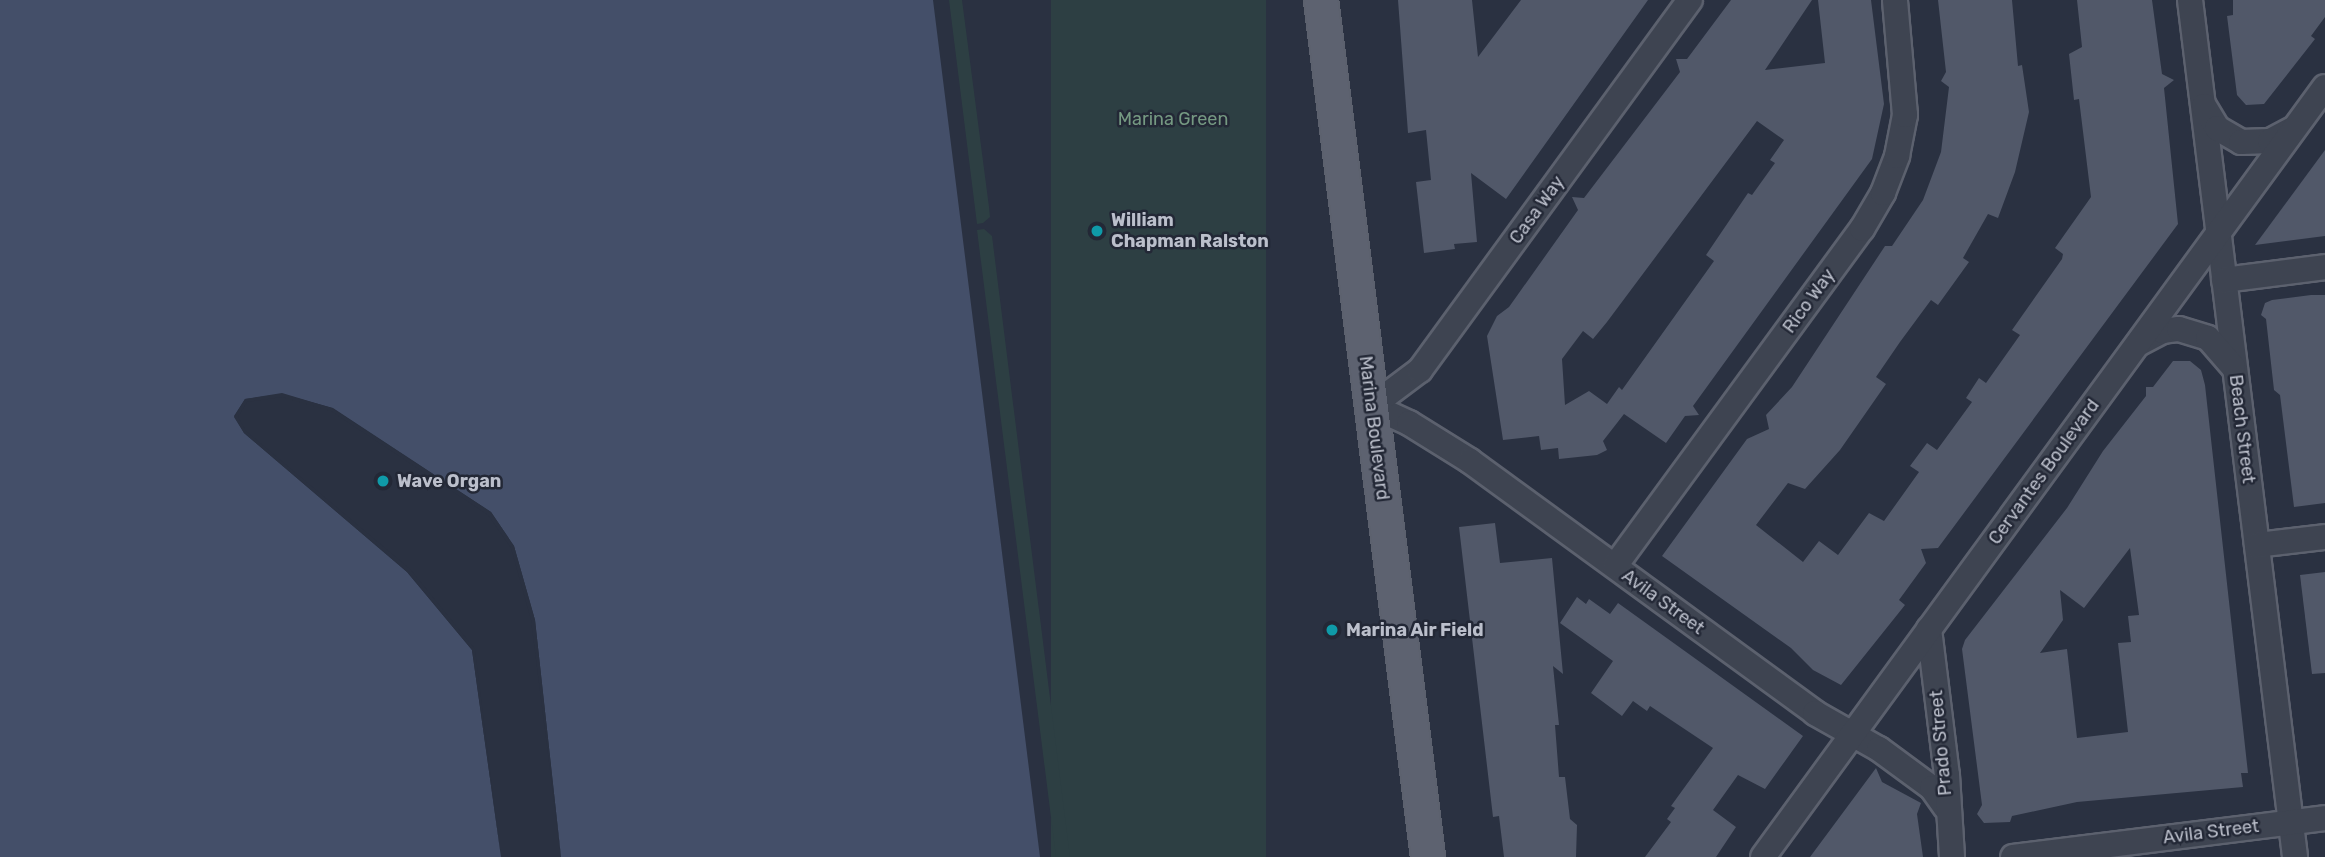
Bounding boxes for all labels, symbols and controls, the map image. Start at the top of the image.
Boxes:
park label: Marina Green [1118,108,1228,130]
street label: Casa Way [1505,172,1569,248]
place label: William Chapman Ralston [1111,210,1269,252]
marker: William Chapman Ralston [1089,223,1105,239]
street label: Rico Way [1778,265,1840,337]
street label: Marina Boulevard [1354,355,1394,501]
street label: Beach Street [2225,373,2259,485]
street label: Cervantes Boulevard [1984,395,2104,549]
place label: Wave Organ [397,470,501,492]
marker: Wave Organ [375,473,391,489]
street label: Avila Street [1618,565,1708,639]
place label: Marina Air Field [1346,619,1484,641]
marker: Marina Air Field [1324,622,1340,638]
street label: Prado Street [1926,689,1956,797]
street label: Avila Street [2162,815,2260,849]

